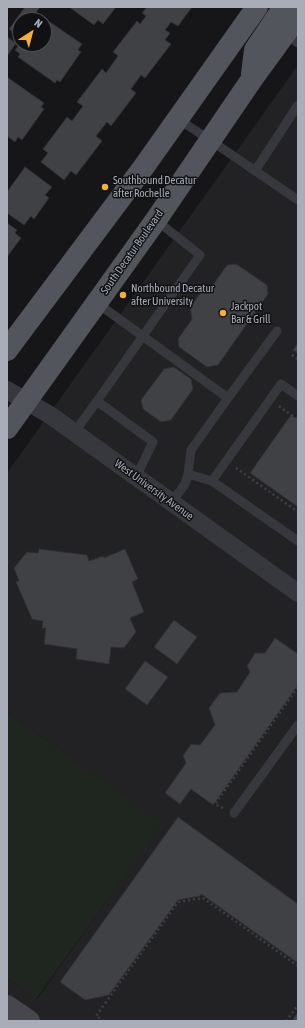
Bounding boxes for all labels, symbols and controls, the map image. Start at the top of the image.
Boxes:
north arrow [12,12,52,52]
text: N [32,16,45,30]
place label: Southbound Decatur after Rochelle [113,174,196,200]
marker: Southbound Decatur after Rochelle [100,182,110,192]
street label: South Decatur Boulevard [98,207,166,297]
place label: Northbound Decatur after University [131,282,214,308]
marker: Northbound Decatur after University [118,290,128,300]
place label: Jackpot Bar & Grill [231,300,271,326]
marker: Jackpot Bar & Grill [218,308,228,318]
street label: West University Avenue [112,457,196,523]

